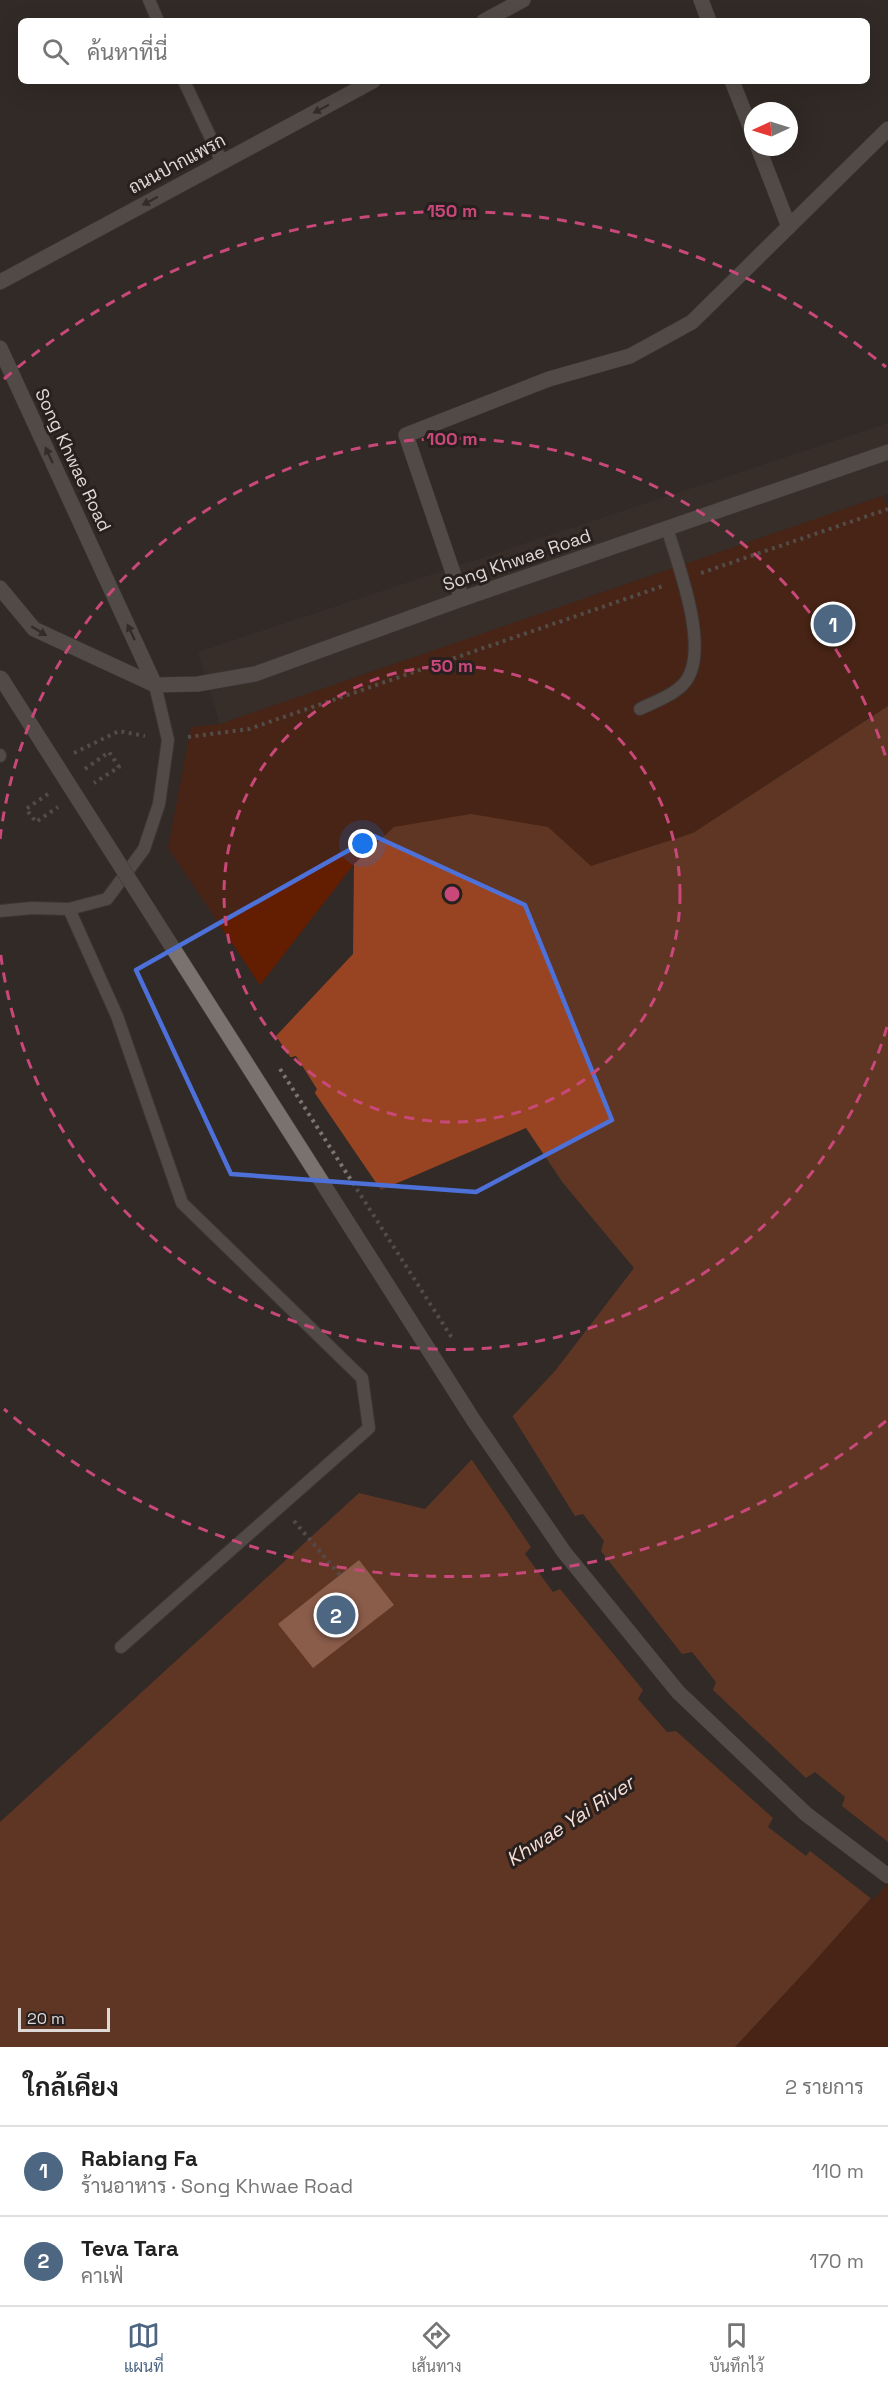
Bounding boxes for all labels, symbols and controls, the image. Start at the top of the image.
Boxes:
search box [18,18,870,84]
icon: search [39,35,72,68]
text: ค้นหาที่นี่ [87,38,167,66]
north arrow [744,102,798,156]
one-way arrow [312,104,329,114]
street label: ถนนปากแพรก [124,128,229,199]
one-way arrow [141,196,158,206]
text: 150 m [427,199,477,222]
street label: Song Khwae Road [30,385,117,535]
text: 100 m [426,427,478,450]
one-way arrow [45,447,54,464]
street label: Song Khwae Road [440,523,594,596]
pin: 1 [814,602,852,646]
one-way arrow [126,624,135,641]
one-way arrow [31,625,47,636]
text: 50 m [431,654,473,677]
your location [348,829,377,858]
centre of rings [442,884,462,904]
pin: 2 [316,1592,356,1638]
water label: Khwae Yai River [501,1769,641,1872]
scale bar [18,2005,110,2032]
text: 20 m [27,2008,65,2029]
text: ใกล้เคียง [24,2070,119,2104]
text: 2 รายการ [785,2074,864,2100]
text: Rabiang Fa [81,2144,198,2172]
text: 1 [39,2158,48,2184]
text: 110 m [812,2158,864,2184]
text: ร้านอาหาร · Song Khwae Road [81,2173,353,2199]
text: Teva Tara [81,2234,179,2262]
text: 2 [38,2248,49,2274]
text: 170 m [809,2248,864,2274]
text: คาเฟ่ [81,2263,123,2289]
tab: แผนที่ [124,2319,164,2377]
tab: เส้นทาง [412,2319,462,2377]
tab: บันทึกไว้ [709,2319,764,2377]

